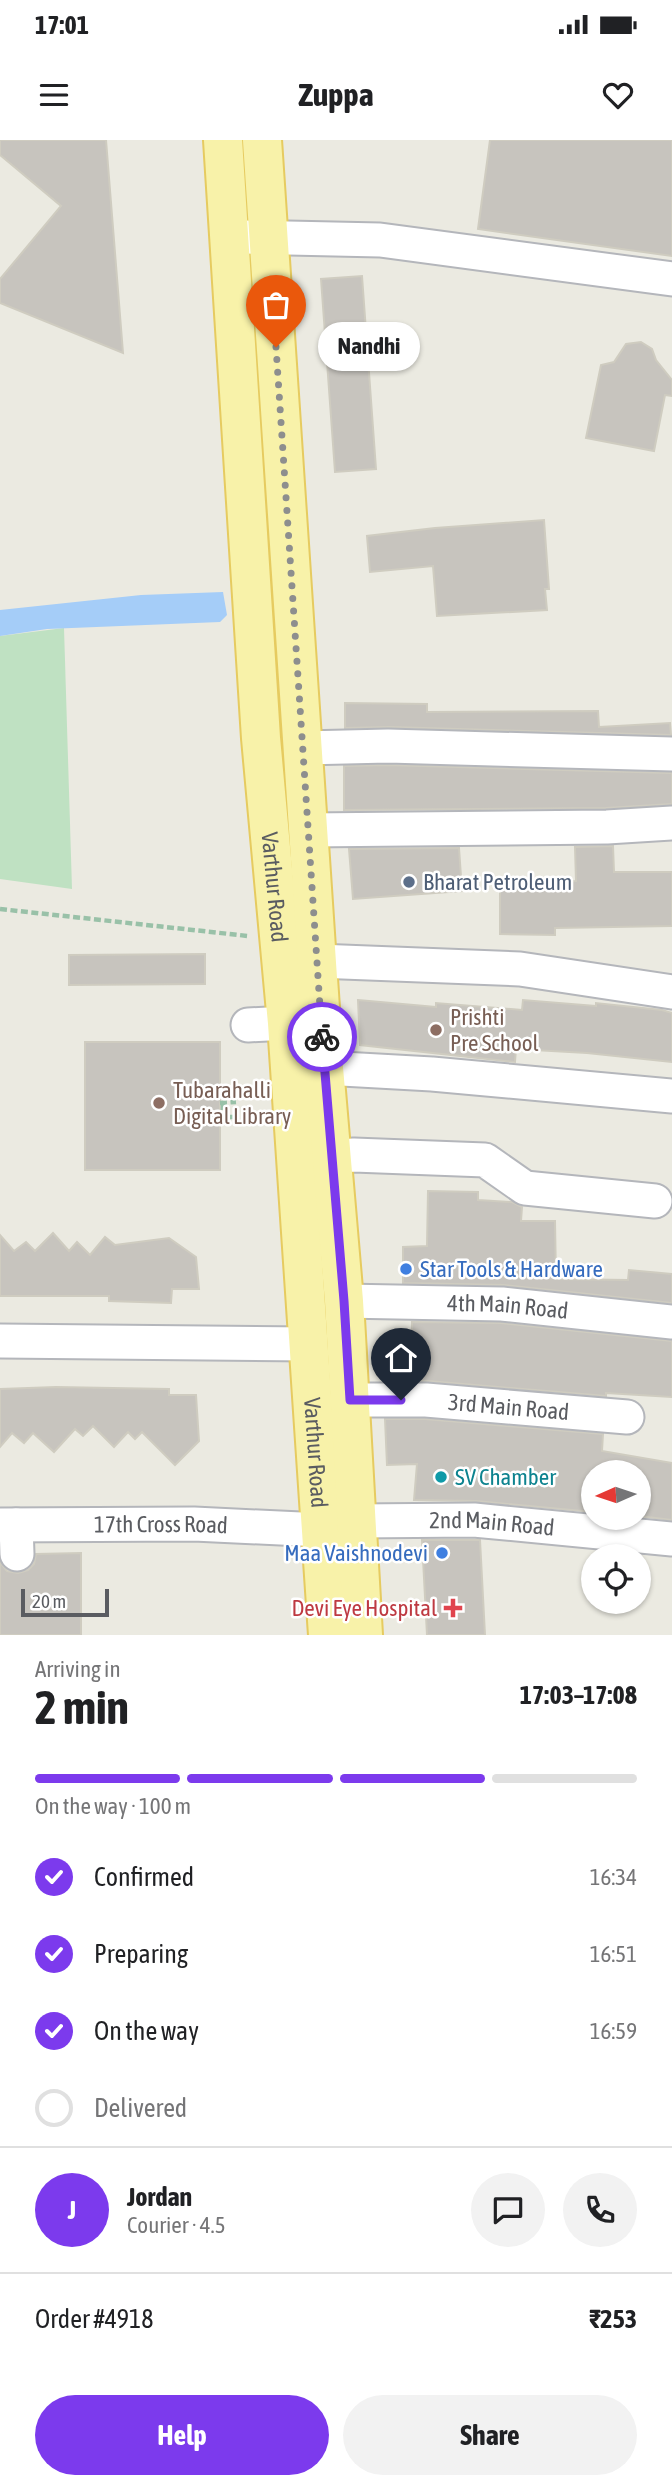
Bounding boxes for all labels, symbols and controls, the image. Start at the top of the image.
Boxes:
text: 17:01 [35,10,89,40]
icon: menu [35,76,73,114]
text: Zuppa [298,76,374,113]
icon: heart [599,76,637,114]
pin [246,275,306,347]
icon: bag [257,286,295,324]
callout: Nandhi [318,322,420,372]
text: Nandhi [338,333,400,359]
street label: Varthur Road [257,831,293,943]
place label: Bharat Petroleum [423,869,572,895]
marker: Bharat Petroleum [401,874,417,890]
courier [287,1002,357,1072]
place label: Prishti Pre School [450,1004,539,1056]
icon: bike [303,1018,341,1056]
marker: Prishti Pre School [428,1022,444,1038]
place label: Tubarahalli Digital Library [173,1077,291,1129]
marker: Tubarahalli Digital Library [151,1095,167,1111]
place label: Star Tools & Hardware [420,1256,603,1282]
marker: Star Tools & Hardware [398,1261,414,1277]
street label: 4th Main Road [447,1290,570,1324]
pin [371,1328,431,1400]
icon: home [382,1339,420,1377]
street label: 3rd Main Road [447,1389,570,1425]
street label: Varthur Road [299,1397,332,1509]
north arrow [581,1460,651,1530]
map controls [581,1460,651,1614]
place label: SV Chamber [455,1464,557,1490]
marker: SV Chamber [433,1469,449,1485]
street label: 2nd Main Road [429,1507,556,1541]
street label: 17th Cross Road [94,1511,228,1539]
place label: Maa Vaishnodevi [284,1540,428,1566]
button: locate [581,1544,651,1614]
marker: Maa Vaishnodevi [434,1545,450,1561]
scale bar [21,1586,108,1618]
text: 20 m [32,1590,66,1612]
place label: Devi Eye Hospital [291,1595,437,1621]
marker: Devi Eye Hospital [443,1598,463,1618]
text: Arriving in [35,1656,121,1682]
text: 17:03–17:08 [520,1680,637,1710]
text: 2 min [35,1681,129,1734]
text: On the way · 100 m [35,1793,191,1819]
icon: check [35,1858,73,1896]
text: Confirmed [94,1862,194,1892]
text: 16:34 [590,1864,637,1890]
icon: check [35,1935,73,1973]
text: Preparing [94,1939,188,1969]
text: 16:51 [590,1941,637,1967]
icon: check [35,2012,73,2050]
text: On the way [94,2016,199,2046]
text: 16:59 [590,2018,637,2044]
text: Delivered [94,2093,187,2123]
button: chat [471,2173,545,2247]
button: phone [563,2173,637,2247]
text: Jordan [127,2182,192,2212]
text: J [68,2195,76,2225]
text: Courier · 4.5 [127,2212,226,2238]
text: Order #4918 [35,2304,154,2334]
text: ₹253 [589,2304,637,2334]
button: Help [35,2395,329,2475]
button: Share [343,2395,637,2475]

